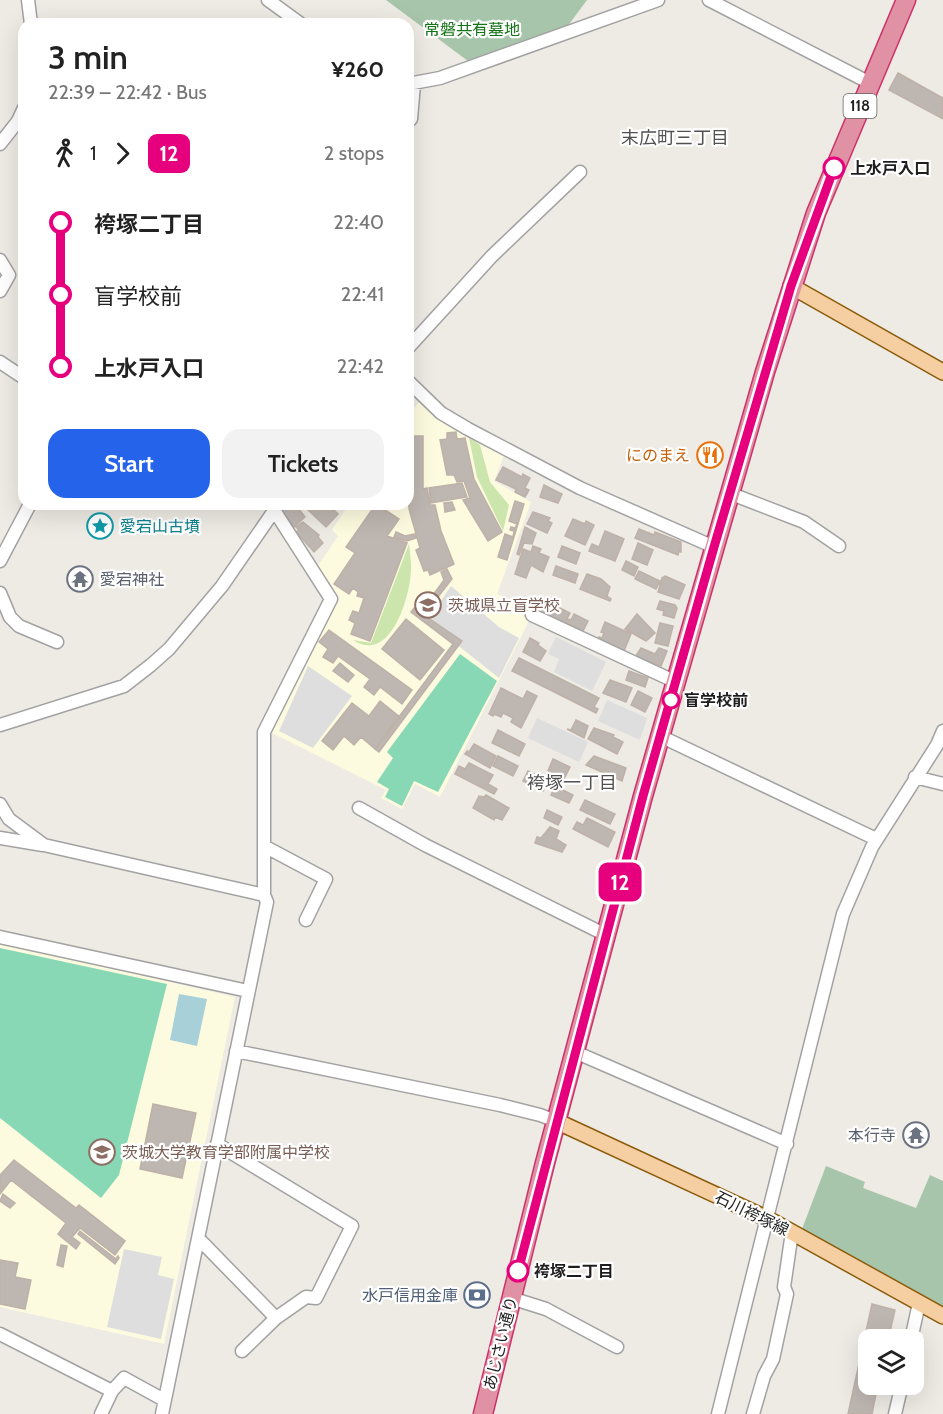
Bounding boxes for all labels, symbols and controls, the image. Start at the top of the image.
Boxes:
park label: 常磐共有墓地 [424,20,520,39]
text: 3 min [48,37,128,77]
text: ¥260 [331,56,384,83]
text: 22:39 – 22:42 · Bus [48,80,207,104]
road number: 118 [844,94,876,118]
district label: 末広町三丁目 [621,127,729,149]
icon: walk [48,137,81,170]
icon: forward [106,137,139,170]
text: 1 [90,141,97,165]
text: 12 [160,141,178,166]
text: 2 stops [324,141,384,165]
marker: 上水戸入口 [823,157,845,179]
place label: 上水戸入口 [850,159,930,178]
text: 22:40 [333,210,384,234]
text: 袴塚二丁目 [94,211,204,238]
text: 22:41 [341,282,384,306]
text: 盲学校前 [94,283,182,310]
text: 22:42 [337,354,384,378]
text: 上水戸入口 [94,355,204,382]
button: Start [48,429,210,498]
button: Tickets [222,429,384,498]
restaurant icon: にのまえ [695,440,725,470]
place label: にのまえ [626,446,690,465]
place icon: 愛宕山古墳 [85,511,115,541]
place label: 愛宕山古墳 [120,517,200,536]
temple icon: 愛宕神社 [65,564,95,594]
place label: 愛宕神社 [100,570,164,589]
school or university icon: 茨城県立盲学校 [413,590,443,620]
place label: 茨城県立盲学校 [448,596,560,615]
marker: 盲学校前 [662,691,680,709]
place label: 盲学校前 [684,691,748,710]
district label: 袴塚一丁目 [527,772,617,794]
line badge: 12 [593,862,647,902]
text: 12 [611,870,629,895]
temple icon: 本行寺 [901,1120,931,1150]
place label: 本行寺 [848,1126,896,1145]
school or university icon: 茨城大学教育学部附属中学校 [87,1137,117,1167]
place label: 茨城大学教育学部附属中学校 [122,1143,330,1162]
street label: 石川袴塚線 [712,1187,792,1240]
marker: 袴塚二丁目 [507,1260,529,1282]
place label: 袴塚二丁目 [534,1262,614,1281]
bank icon: 水戸信用金庫 [462,1280,492,1310]
place label: 水戸信用金庫 [362,1286,458,1305]
street label: あじさい通り [480,1294,521,1392]
map controls [858,1329,924,1395]
button: layers [858,1329,924,1395]

